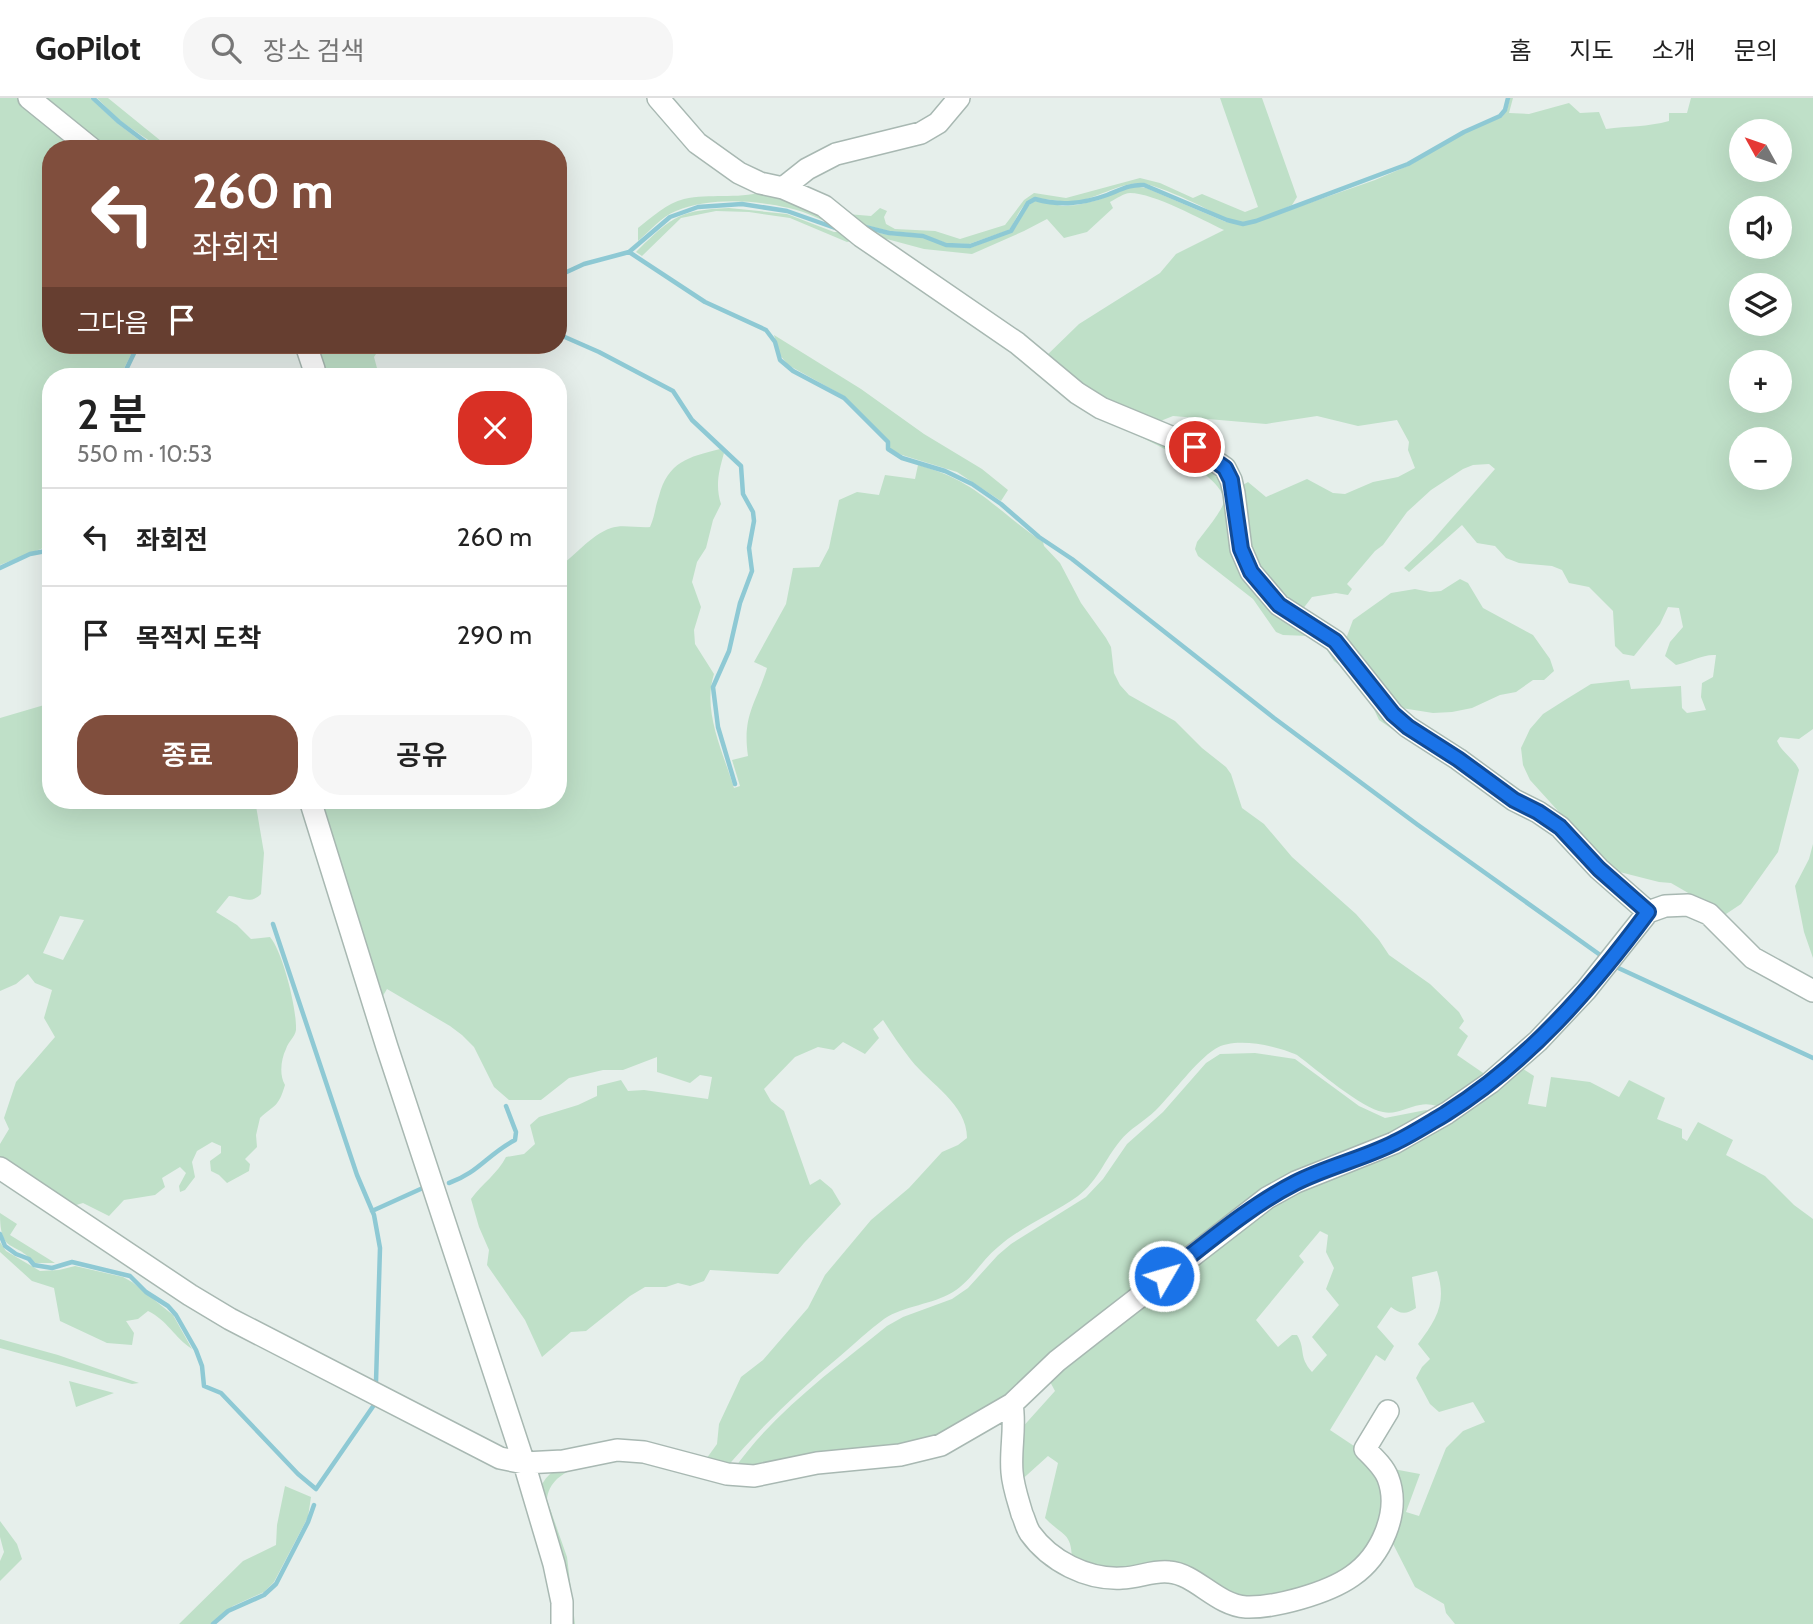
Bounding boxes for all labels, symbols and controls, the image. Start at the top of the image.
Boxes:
search box [183,17,673,80]
text: GoPilot [35,28,141,68]
icon: search [207,29,245,67]
text: 장소 검색 [263,35,364,67]
text: 홈 [1509,36,1531,65]
text: 지도 [1569,36,1614,65]
text: 소개 [1652,36,1696,65]
text: 문의 [1734,36,1778,65]
north arrow [1729,119,1792,182]
map controls [1729,119,1792,490]
text: 260 m [192,161,334,220]
icon: left [77,168,168,259]
button: sound [1729,196,1792,259]
text: 좌회전 [192,227,280,266]
button: layers [1729,273,1792,336]
icon: arrive [163,301,201,339]
text: 그다음 [77,307,149,339]
button: + [1729,350,1792,413]
text: 2 분 [77,388,147,440]
button: close [458,391,532,465]
pin [1165,417,1225,477]
button: − [1729,427,1792,490]
icon: arrive [1176,428,1214,466]
text: 550 m · 10:53 [77,440,212,468]
icon: left [77,518,115,556]
text: 260 m [457,521,532,553]
text: 좌회전 [136,524,208,556]
icon: arrive [77,616,115,654]
text: 290 m [457,619,532,651]
text: 목적지 도착 [136,622,261,654]
button: 종료 [77,715,298,795]
button: 공유 [312,715,532,795]
position arrow [1127,1239,1201,1313]

